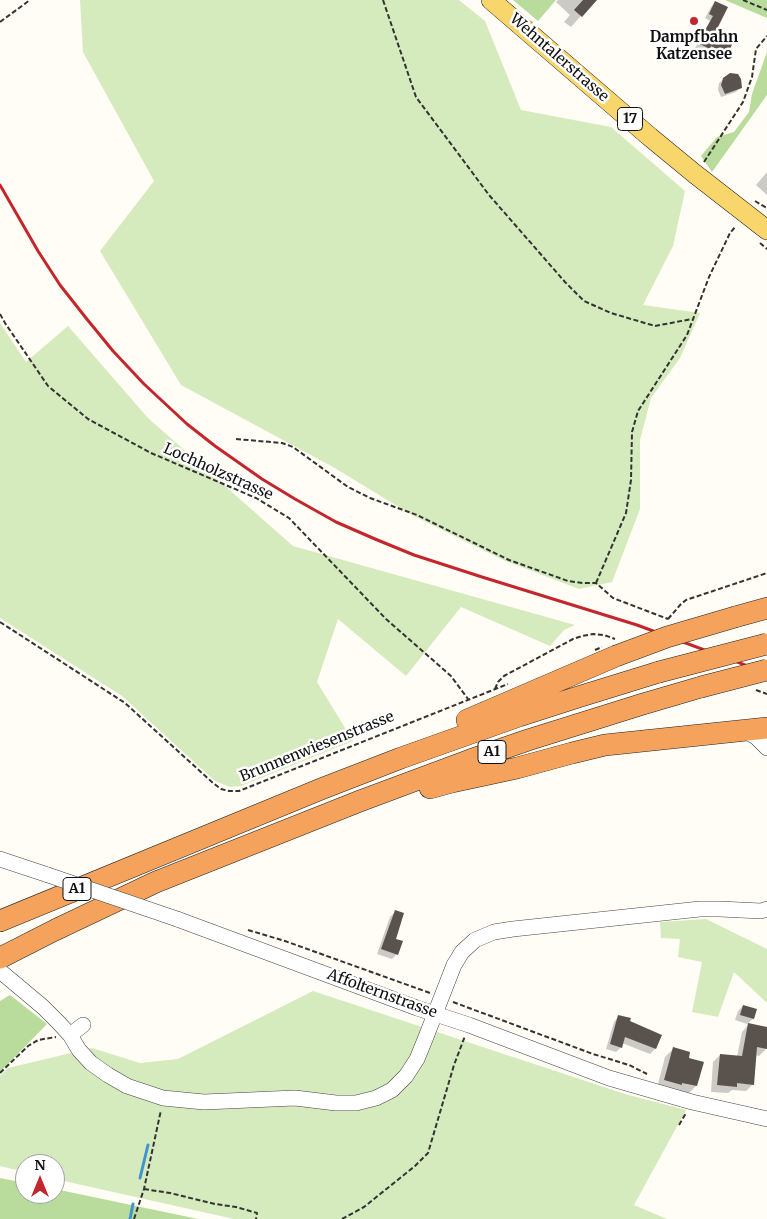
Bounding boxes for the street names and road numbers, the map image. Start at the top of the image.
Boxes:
street label: Wehntalerstrasse [506,10,612,106]
road number: 17 [618,108,642,130]
street label: Lochholzstrasse [160,440,276,504]
street label: Brunnenwiesenstrasse [237,708,397,786]
road number: A1 [478,740,506,764]
road number: A1 [63,878,91,901]
street label: Affolternstrasse [325,966,439,1022]

